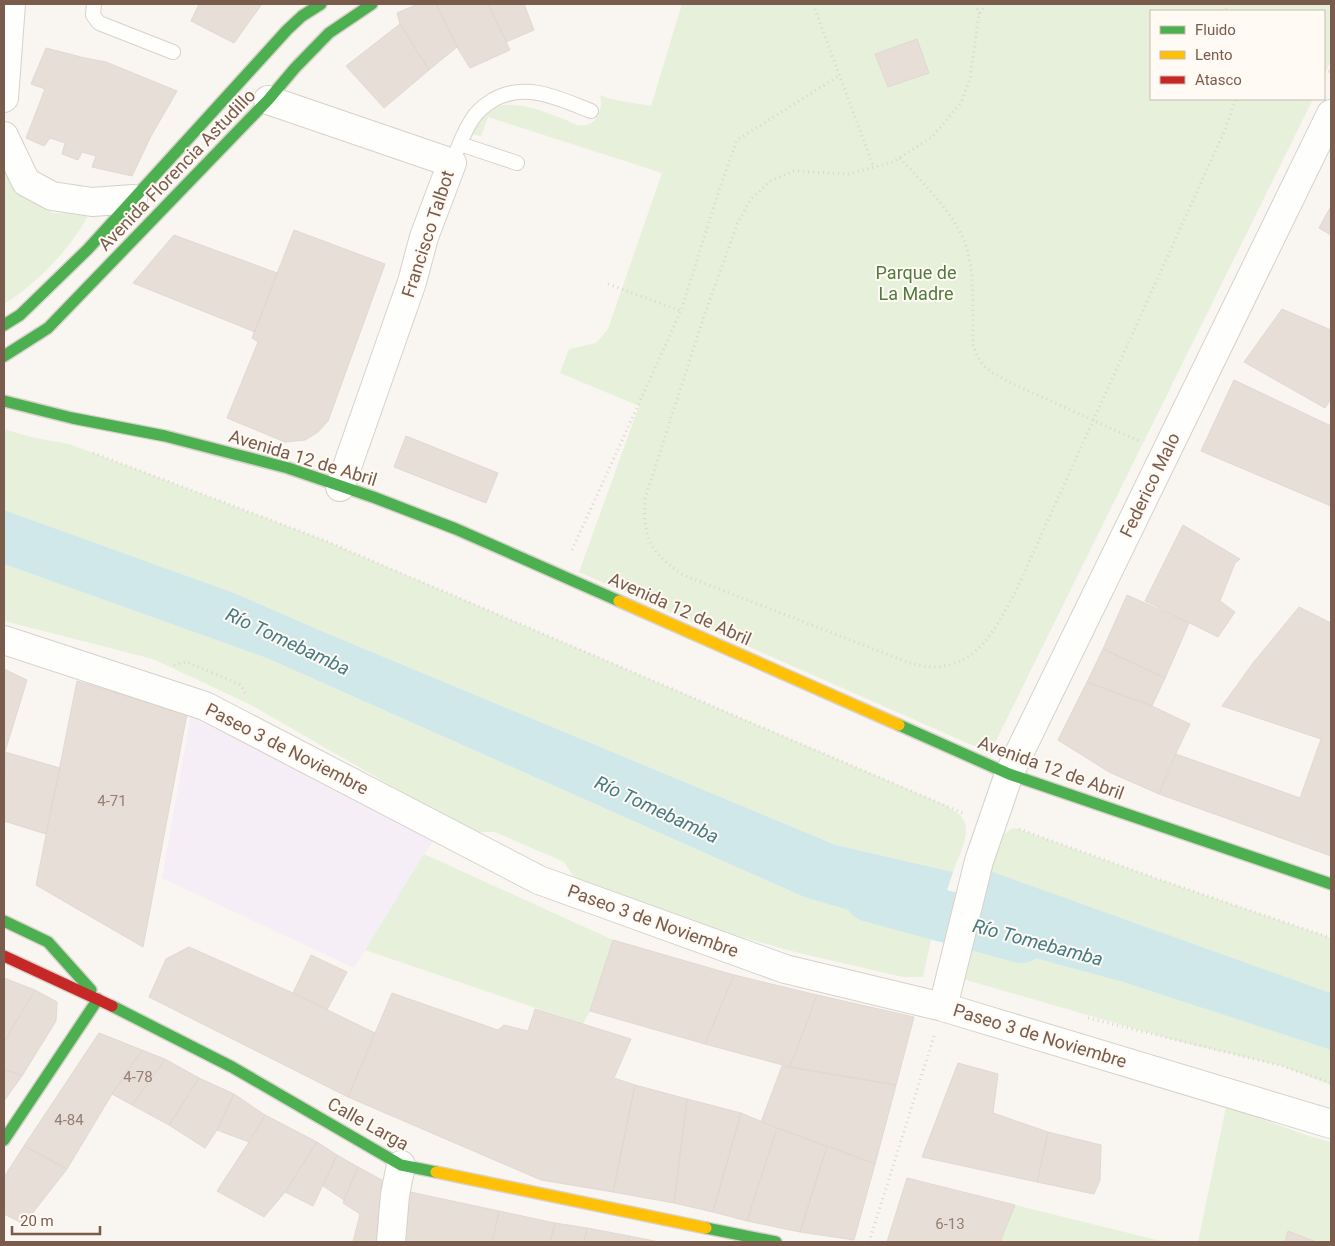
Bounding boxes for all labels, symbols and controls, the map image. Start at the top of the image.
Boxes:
legend [1150,10,1325,100]
text: Fluido [1195,21,1236,39]
text: Lento [1195,46,1233,64]
text: Atasco [1195,71,1242,89]
street label: Avenida Florencia Astudillo [94,84,259,255]
street label: Francisco Talbot [397,168,458,300]
park label: Parque de La Madre [876,262,956,304]
street label: Avenida 12 de Abril [227,425,380,490]
street label: Federico Malo [1115,429,1184,541]
street label: Avenida 12 de Abril [606,568,755,649]
water label: Río Tomebamba [222,603,353,680]
street label: Paseo 3 de Noviembre [202,698,372,799]
street label: Avenida 12 de Abril [975,731,1127,804]
water label: Río Tomebamba [591,771,722,848]
house number: 4-71 [97,792,127,810]
street label: Paseo 3 de Noviembre [565,880,741,961]
water label: Río Tomebamba [970,914,1106,971]
street label: Paseo 3 de Noviembre [951,999,1129,1072]
house number: 4-78 [123,1068,153,1086]
street label: Calle Larga [324,1093,413,1154]
house number: 4-84 [54,1111,84,1129]
scale bar [12,1204,100,1236]
text: 20 m [20,1212,54,1230]
house number: 6-13 [935,1215,965,1233]

